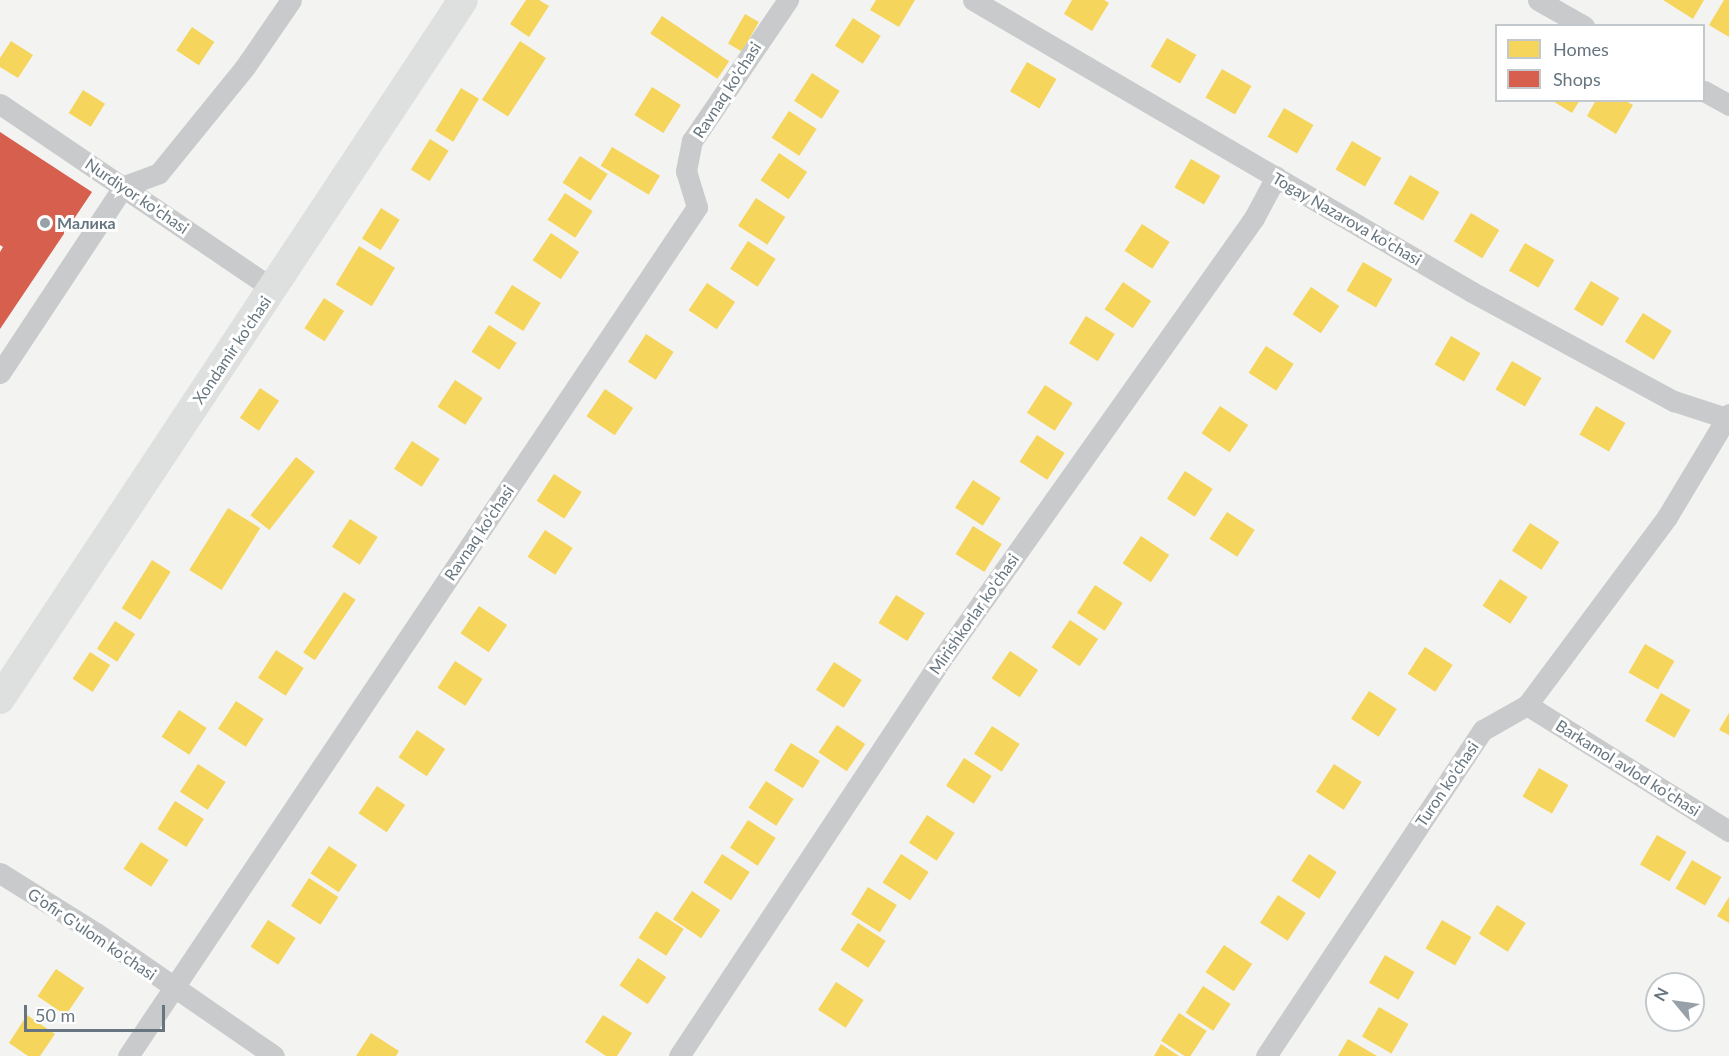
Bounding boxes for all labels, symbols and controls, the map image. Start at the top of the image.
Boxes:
legend [1495,24,1705,102]
street label: Ravnaq ko'chasi [689,38,765,142]
text: Homes [1553,38,1609,60]
text: Shops [1553,68,1601,90]
street label: Nurdiyor ko'chasi [81,154,193,238]
street label: Togay Nazarova ko'chasi [1269,168,1425,270]
place label: Малика [57,213,116,233]
marker: Малика [38,216,52,230]
street label: Xondamir ko'chasi [189,292,275,408]
street label: Ravnaq ko'chasi [440,482,518,584]
street label: Mirishkorlar ko'chasi [925,550,1023,678]
street label: Barkamol avlod ko'chasi [1552,716,1704,820]
street label: Turon ko'chasi [1411,738,1483,830]
street label: G'ofir G'ulom ko'chasi [24,884,160,984]
north arrow [1645,972,1705,1032]
text: N [1649,984,1672,1004]
scale bar [27,993,168,1031]
text: 50 m [35,1004,75,1026]

